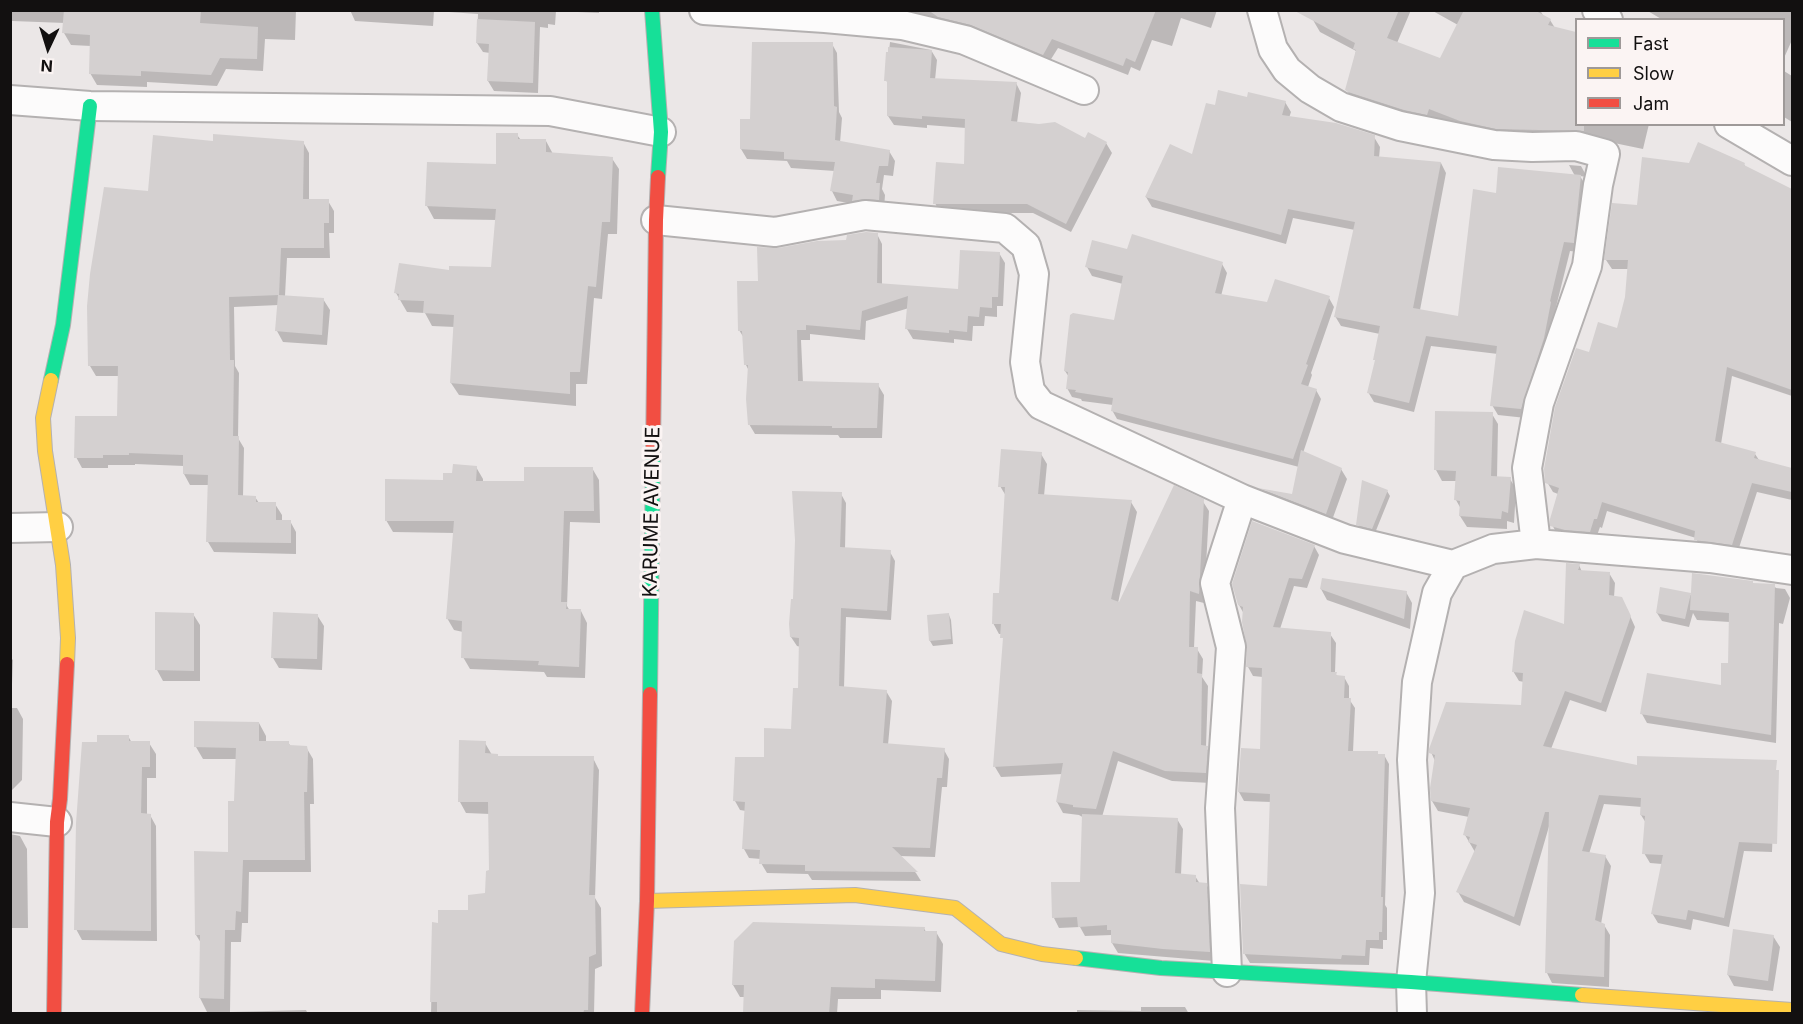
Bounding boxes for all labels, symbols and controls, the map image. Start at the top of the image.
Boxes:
north arrow [18,18,78,78]
legend [1575,18,1785,126]
text: Fast [1633,33,1669,54]
text: N [40,56,54,76]
text: Slow [1633,63,1674,84]
text: Jam [1633,93,1669,114]
street label: KARUME AVENUE [639,426,665,598]

